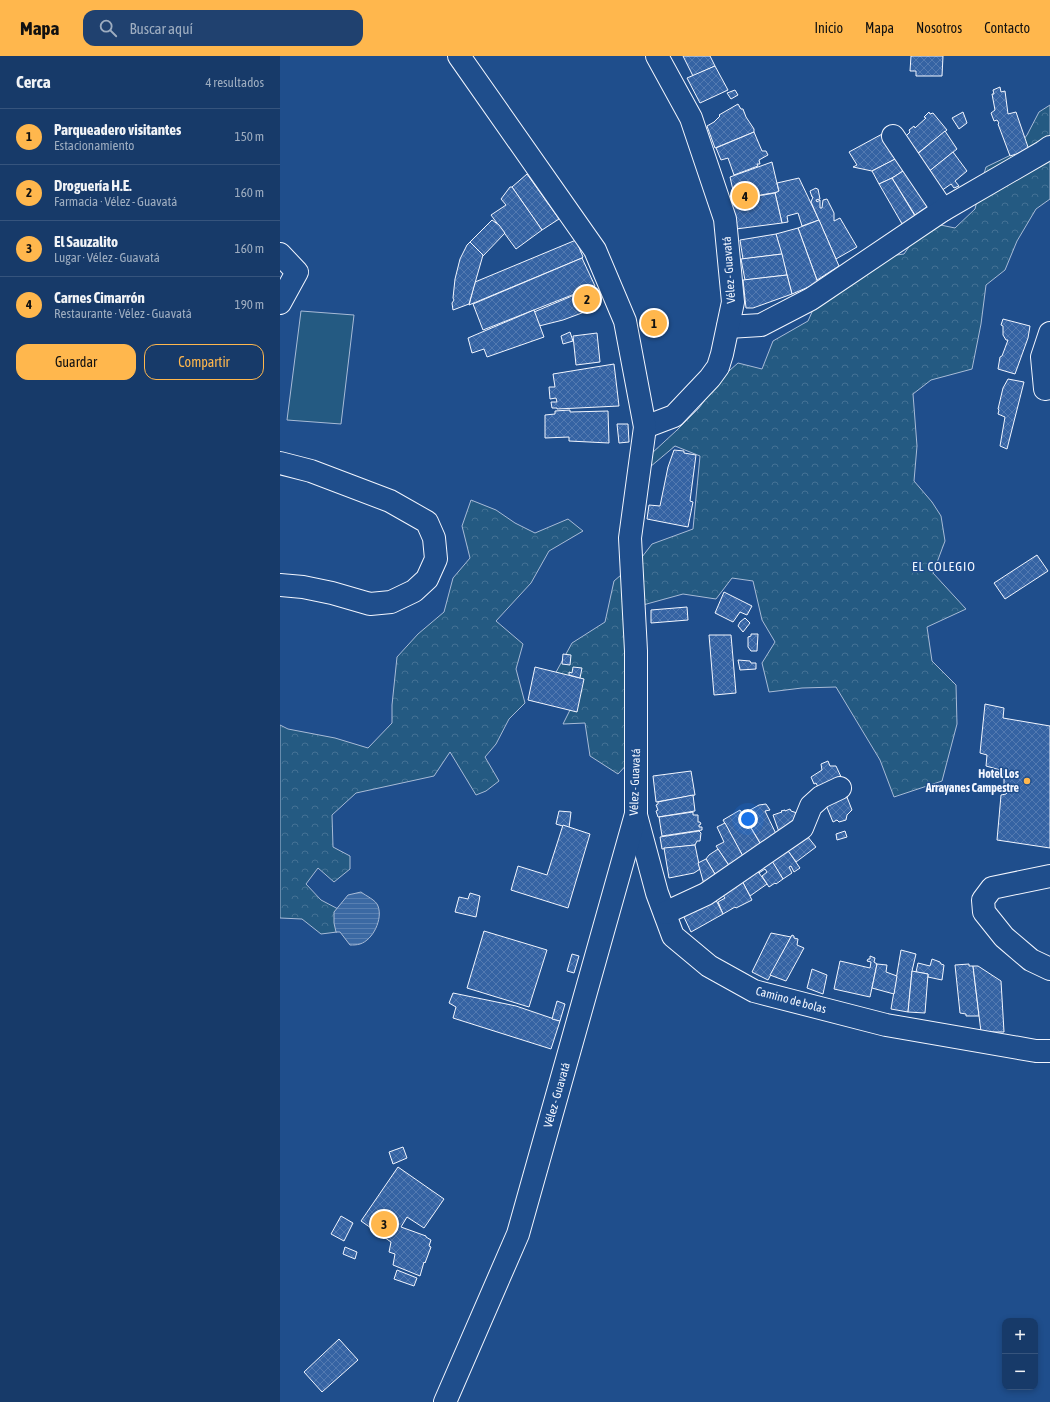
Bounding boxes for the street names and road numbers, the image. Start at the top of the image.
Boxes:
street label: Vélez - Guavatá [720,236,738,304]
street label: Vélez - Guavatá [627,748,643,816]
street label: Camino de bolas [754,984,828,1016]
street label: Vélez - Guavatá [541,1061,573,1129]

